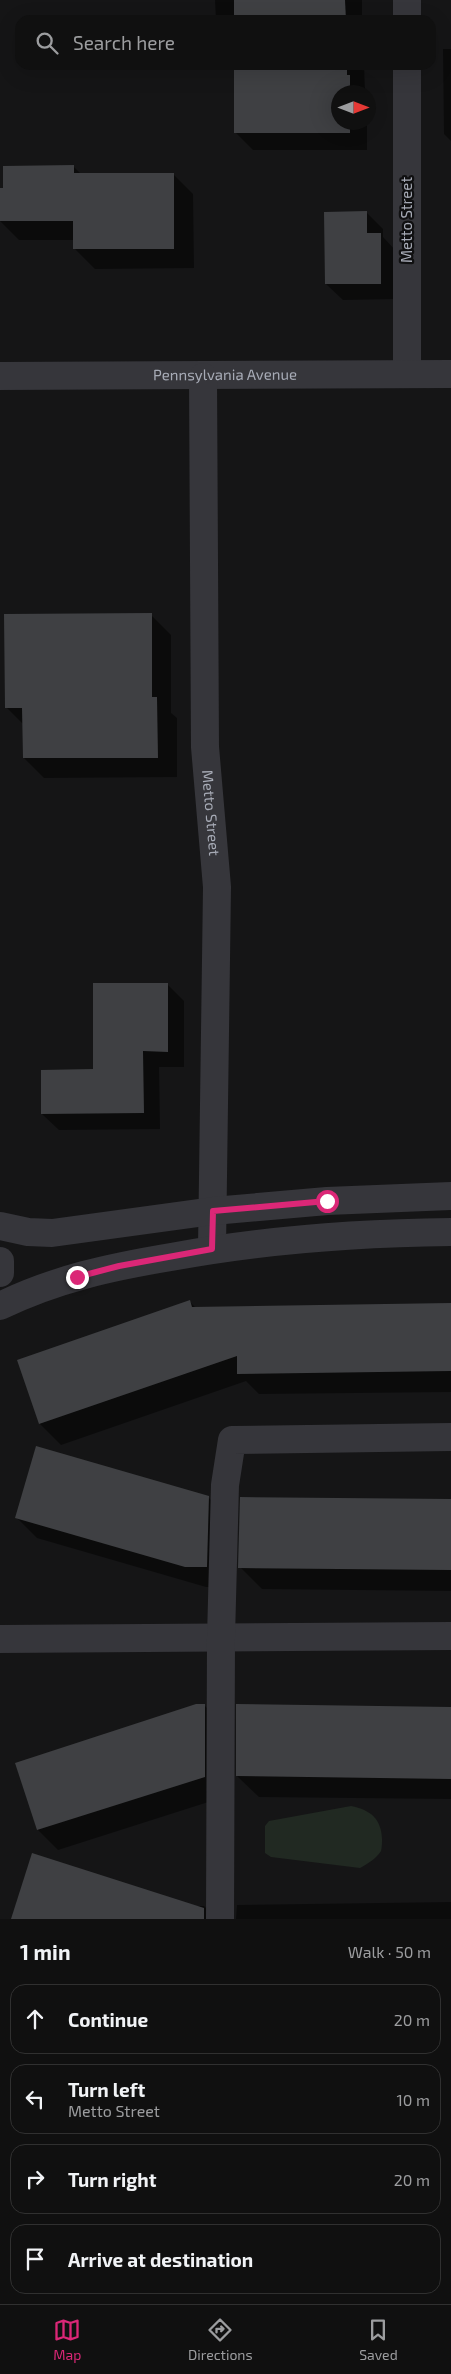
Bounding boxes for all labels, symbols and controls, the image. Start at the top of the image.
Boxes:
search box [15,15,436,70]
icon: search [33,29,61,57]
text: Search here [73,31,175,54]
north arrow [331,85,376,130]
street label: Metto Street [397,177,415,263]
street label: Pennsylvania Avenue [153,365,297,383]
street label: Metto Street [199,769,224,857]
route start [316,1190,339,1213]
route end [66,1266,89,1289]
text: 1 min [20,1939,71,1964]
text: Walk · 50 m [348,1942,431,1961]
icon: ahead [21,2005,49,2033]
text: Continue [68,2008,148,2031]
text: 20 m [394,2010,430,2029]
text: Turn left [68,2078,145,2101]
icon: left [21,2085,49,2113]
text: 10 m [396,2090,430,2109]
text: Metto Street [68,2101,160,2120]
icon: right [21,2165,49,2193]
text: Turn right [68,2168,156,2191]
text: 20 m [394,2170,430,2189]
icon: arrive [21,2245,49,2273]
text: Arrive at destination [68,2248,253,2271]
tab: Map [53,2316,81,2363]
tab: Directions [188,2316,253,2363]
tab: Saved [359,2316,398,2363]

